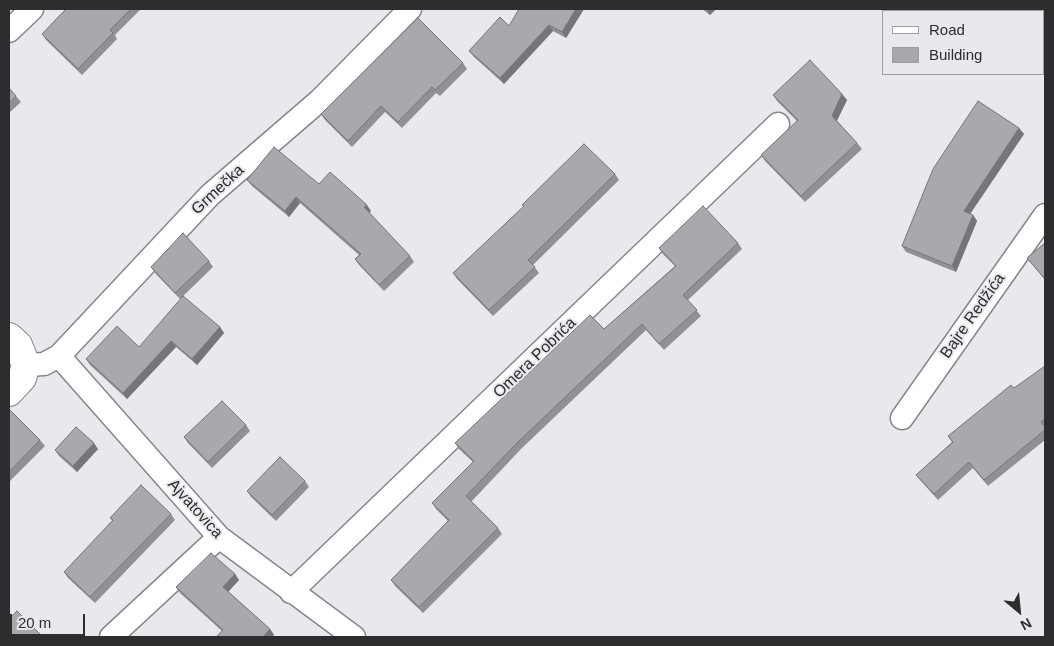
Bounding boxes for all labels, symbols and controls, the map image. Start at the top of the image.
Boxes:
legend [882,10,1044,75]
text: Road [929,21,965,38]
text: Building [929,46,982,63]
street label: Grmečka [188,161,248,219]
street label: Bajre Redžića [937,270,1009,362]
street label: Omera Pobrića [490,314,580,402]
street label: Ajvatovica [163,475,227,543]
north arrow [994,586,1044,636]
scale bar [12,604,88,636]
text: 20 m [18,614,51,631]
text: N [1018,615,1034,634]

